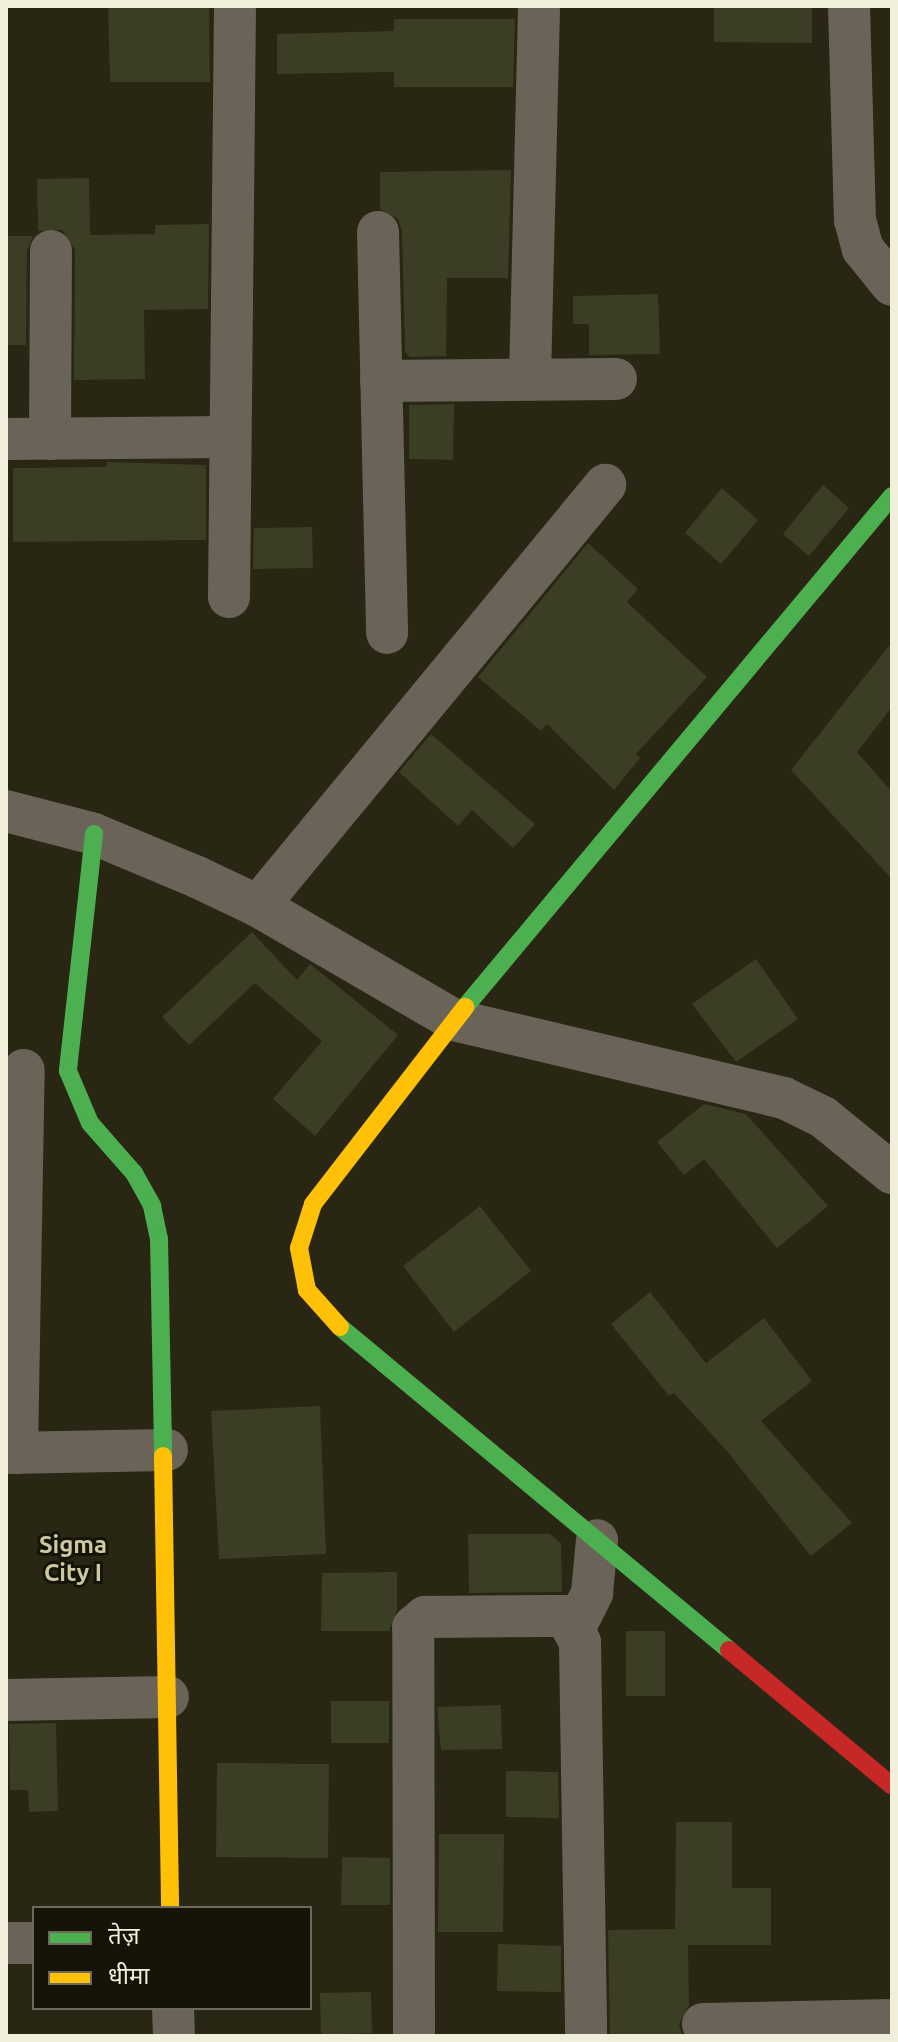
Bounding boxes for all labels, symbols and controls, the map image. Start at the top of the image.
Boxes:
district label: Sigma City I [39,1531,107,1587]
legend [32,1906,312,2010]
text: तेज़ [108,1922,140,1949]
text: धीमा [108,1962,150,1989]

